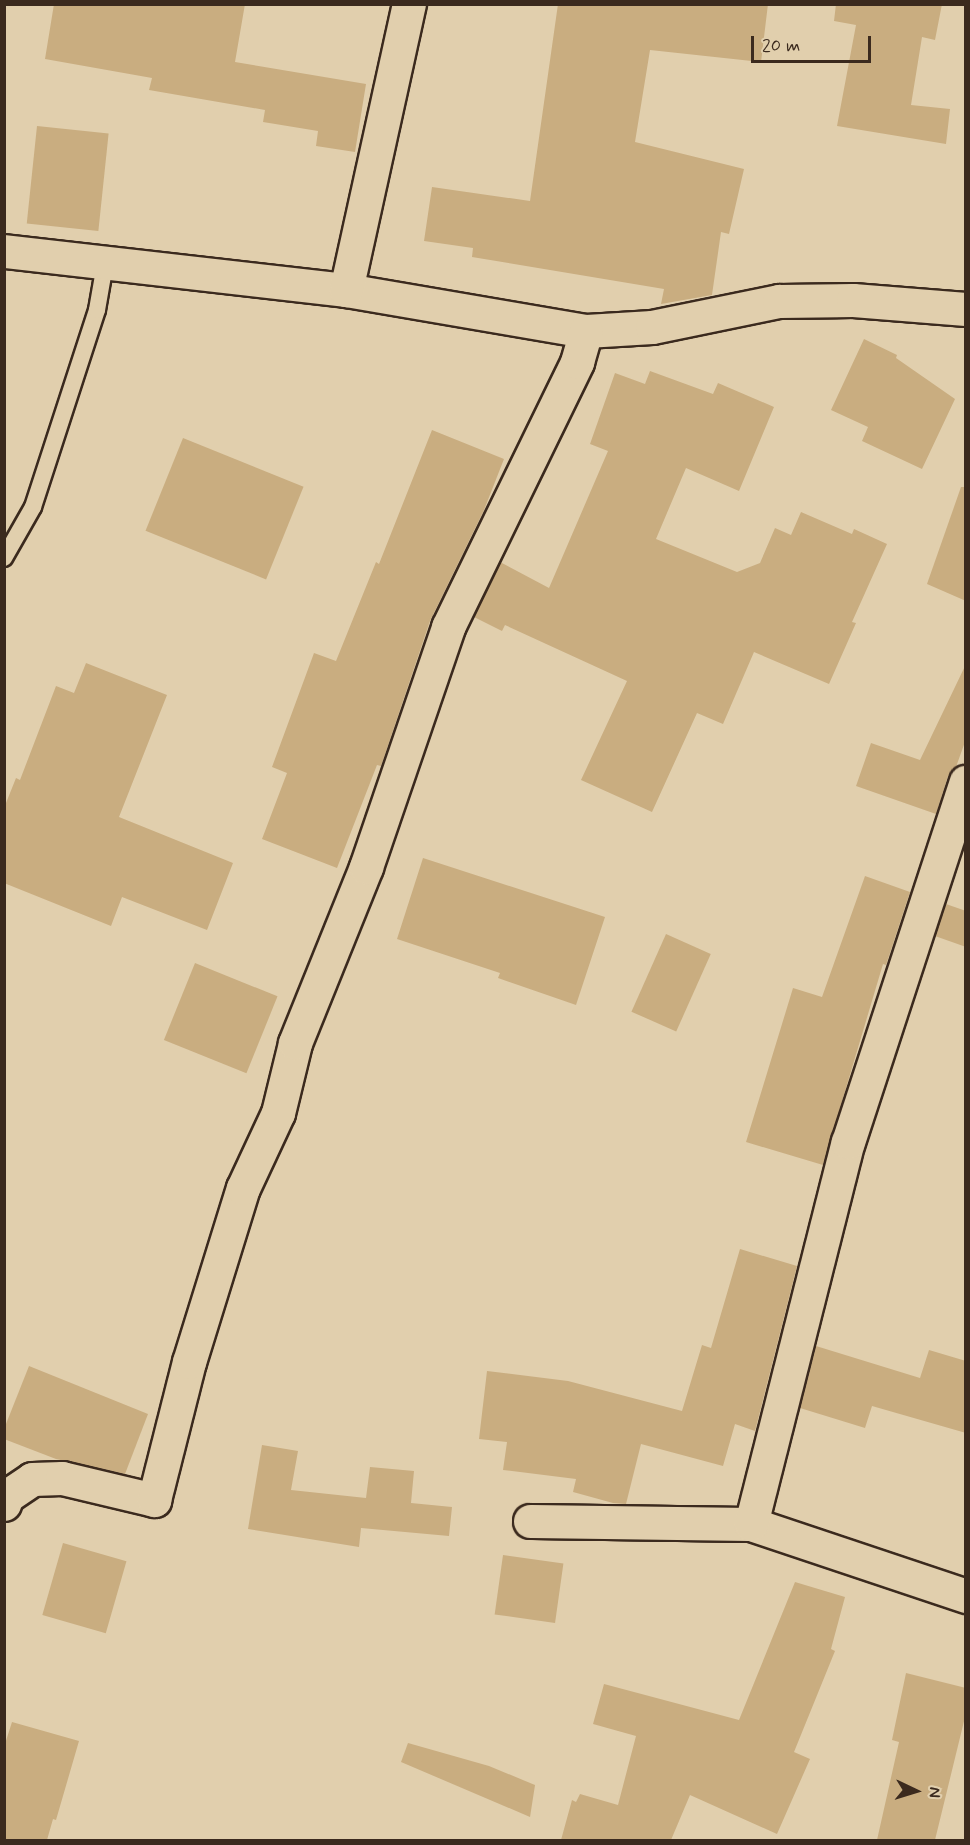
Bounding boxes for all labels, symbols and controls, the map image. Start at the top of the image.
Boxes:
scale bar [754,24,874,62]
text: 20 m [762,34,800,58]
north arrow [886,1761,946,1821]
text: N [924,1786,945,1798]

